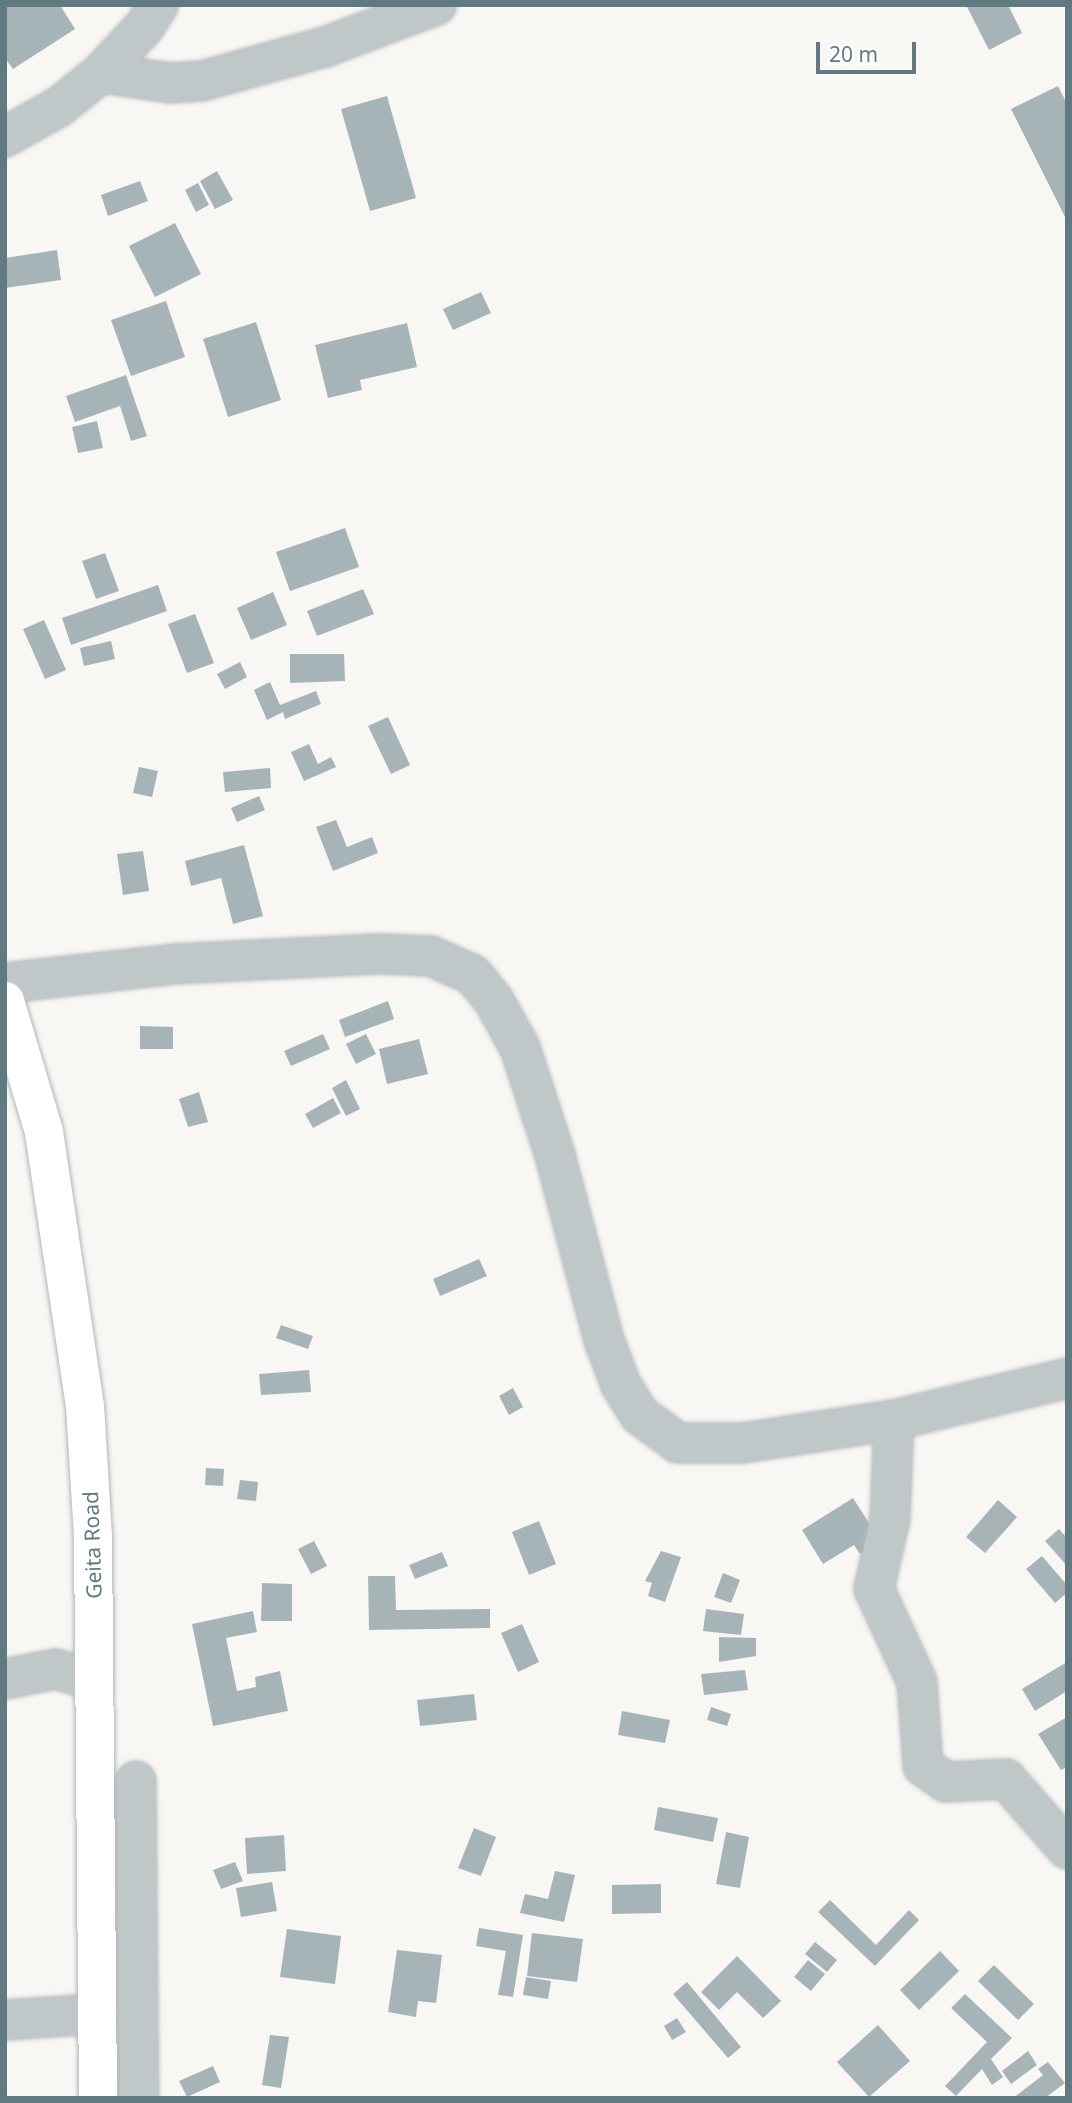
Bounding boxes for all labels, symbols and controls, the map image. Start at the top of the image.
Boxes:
scale bar [820,28,920,72]
text: 20 m [829,40,878,68]
street label: Geita Road [78,1491,106,1599]

